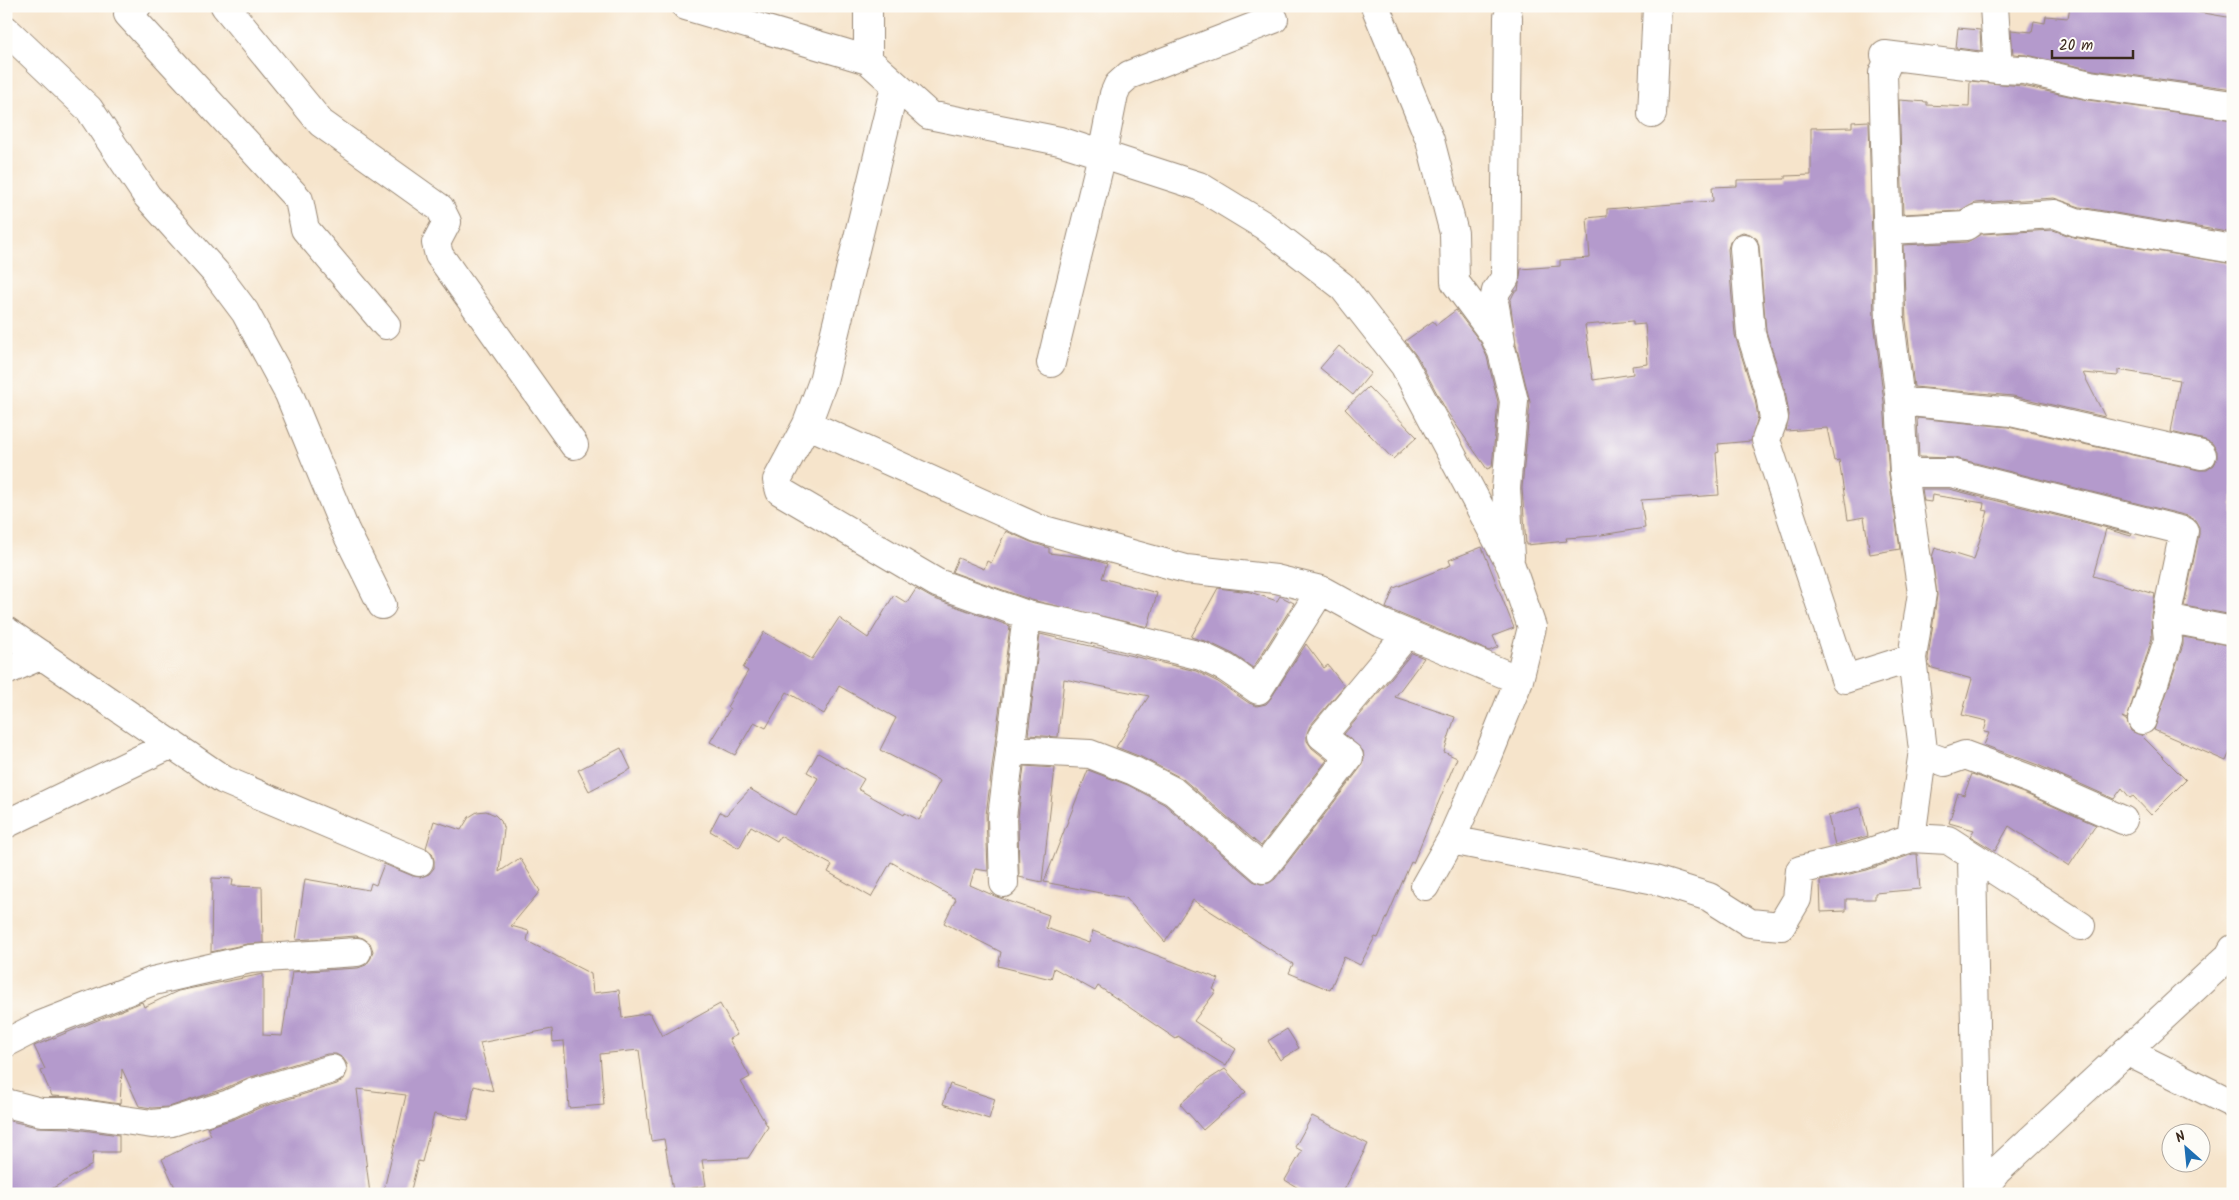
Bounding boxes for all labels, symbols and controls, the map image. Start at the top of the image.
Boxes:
scale bar [2052,28,2133,60]
text: 20 m [2059,34,2093,58]
north arrow [2162,1122,2212,1172]
text: N [2172,1125,2190,1149]

